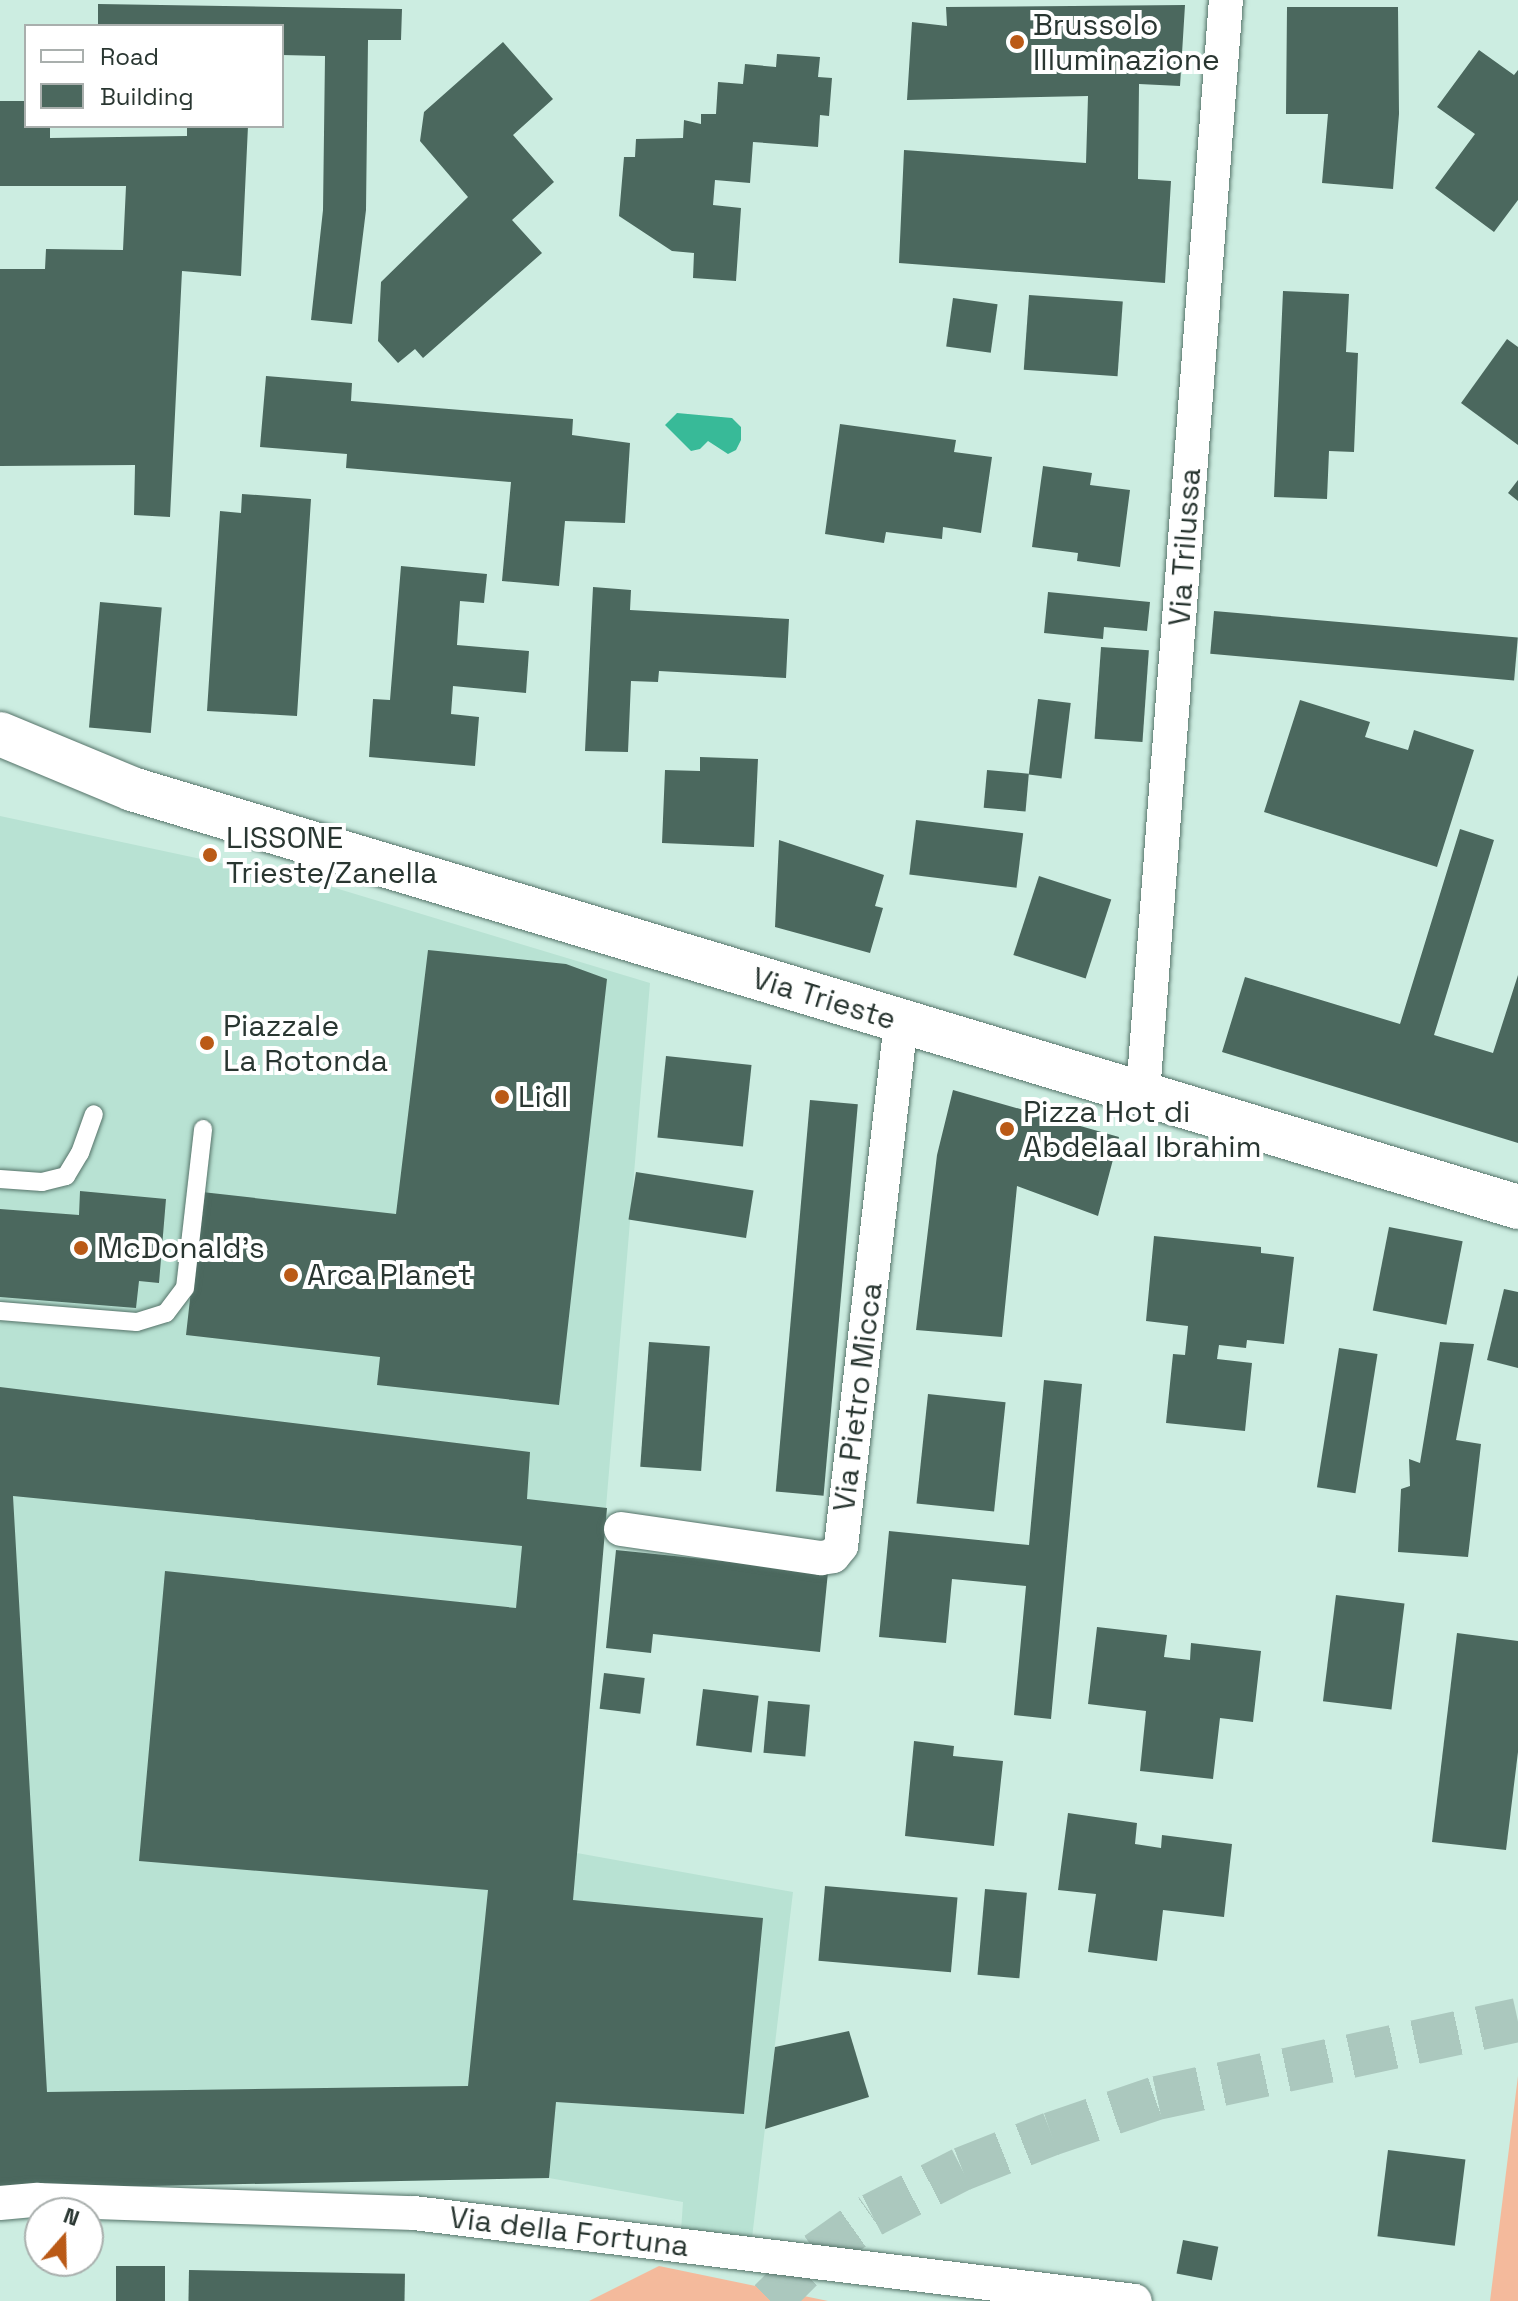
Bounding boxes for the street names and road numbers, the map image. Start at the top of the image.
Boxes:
street label: Via Trilussa [1161,466,1209,628]
street label: Via Trieste [747,960,901,1038]
street label: Via Pietro Micca [826,1280,890,1514]
street label: Via della Fortuna [447,2199,691,2265]

